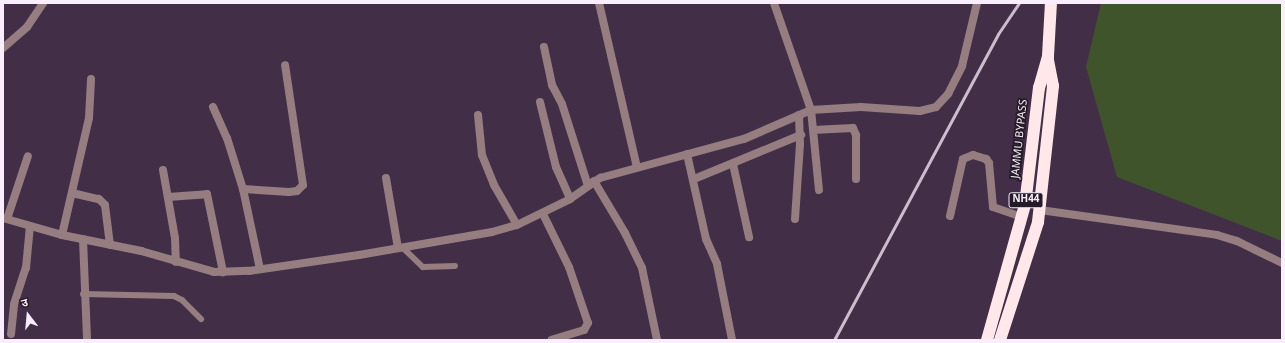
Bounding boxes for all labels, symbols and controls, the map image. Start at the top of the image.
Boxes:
street label: JAMMU BYPASS [1009,99,1031,179]
road number: NH44 [1008,192,1044,208]
north arrow [8,295,48,335]
text: उ [20,296,30,311]

